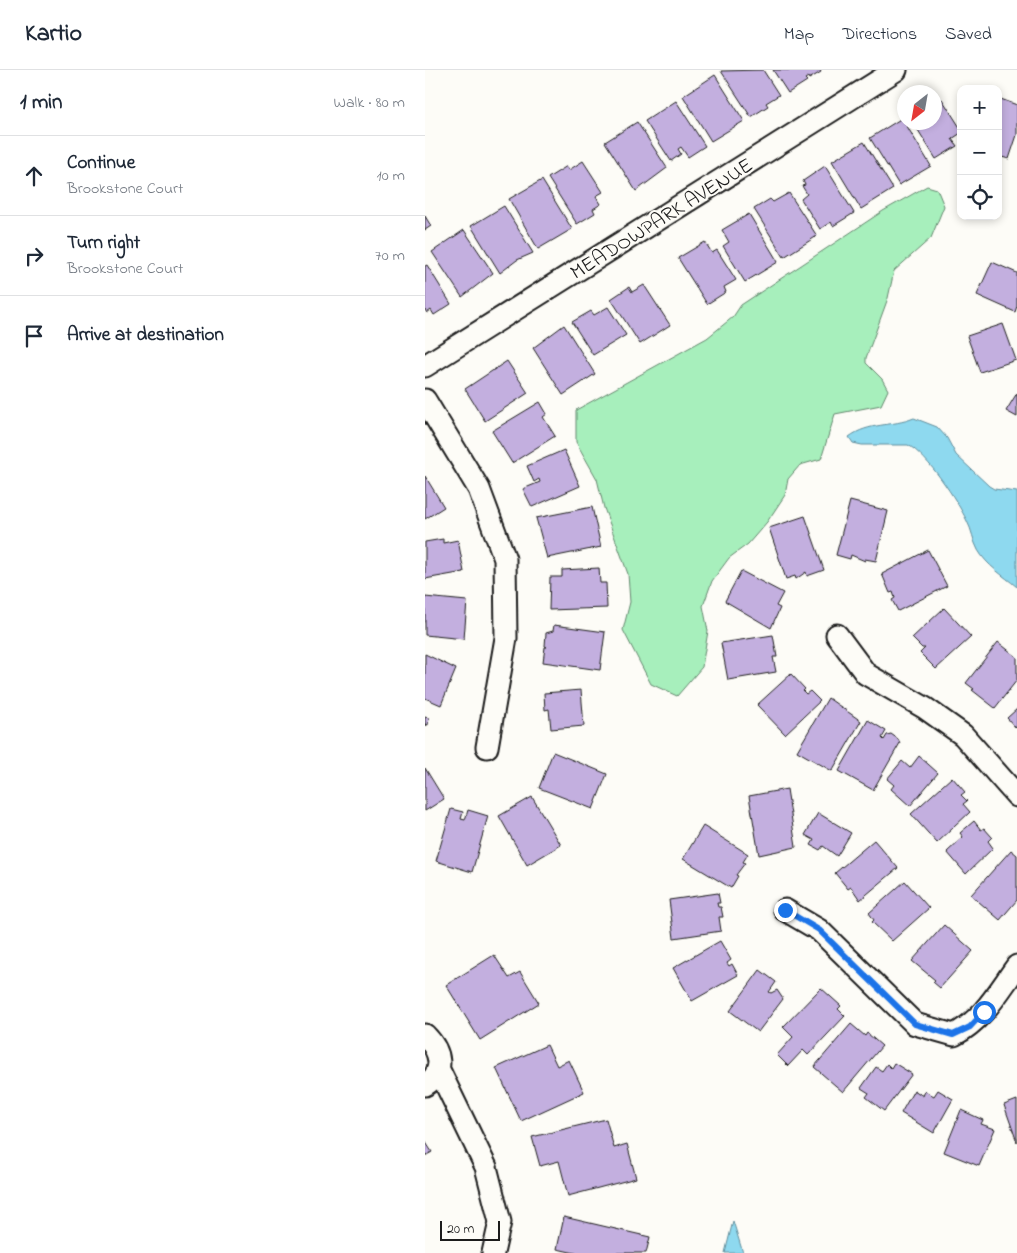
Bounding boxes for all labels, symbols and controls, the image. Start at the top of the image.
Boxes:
text: Kartio [25,17,82,52]
text: Map [784,22,814,48]
text: Directions [842,22,917,48]
text: Saved [945,22,992,48]
north arrow [897,85,942,130]
map controls [957,85,1002,220]
button: + [957,85,1002,130]
text: 1 min [20,88,62,118]
text: Walk · 80 m [334,91,405,115]
button: − [957,130,1002,175]
text: Continue [67,150,135,177]
street label: MEADOWPARK AVENUE [565,151,759,288]
icon: ahead [20,162,48,190]
text: 10 m [377,164,405,188]
button: locate [957,175,1002,220]
text: Brookstone Court [67,177,183,201]
text: Turn right [67,230,140,257]
icon: right [20,242,48,270]
text: 70 m [375,244,405,268]
text: Brookstone Court [67,257,183,281]
icon: arrive [20,322,48,350]
text: Arrive at destination [67,322,224,349]
route end [774,899,797,922]
route start [973,1001,996,1024]
scale bar [440,1218,500,1241]
text: 20 m [447,1219,474,1240]

